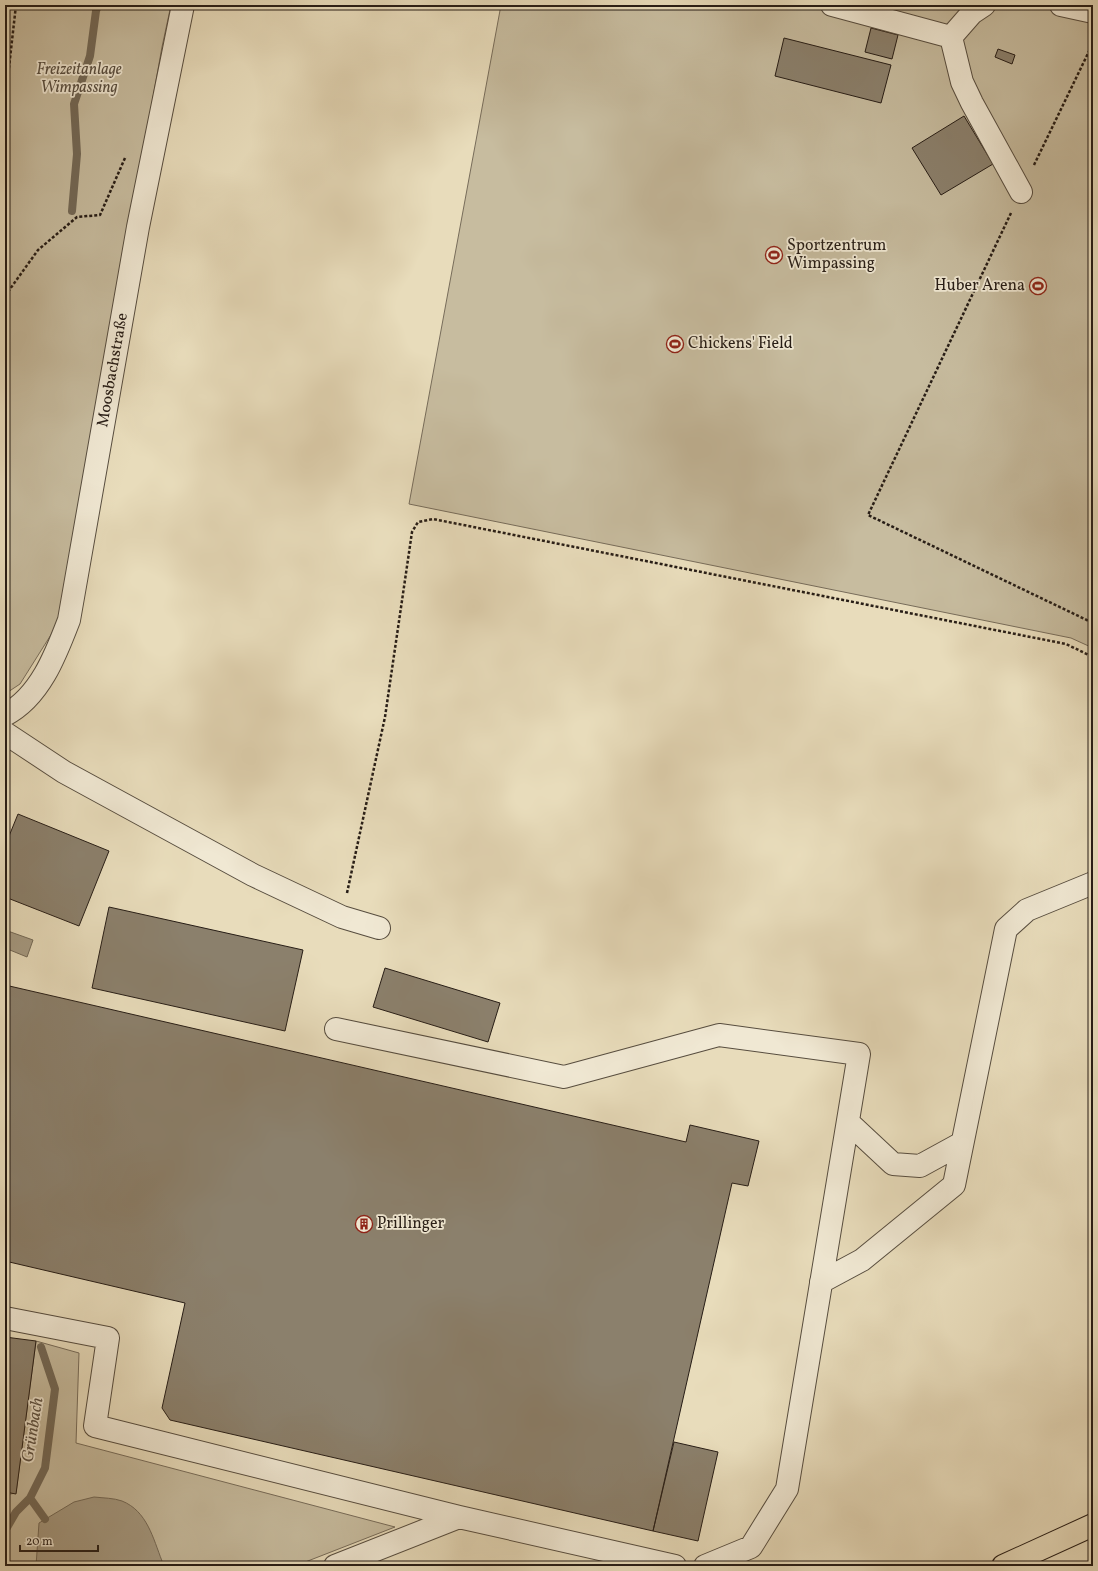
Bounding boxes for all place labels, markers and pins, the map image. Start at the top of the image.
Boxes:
place label: Sportzentrum Wimpassing [787,235,887,275]
sports icon: Sportzentrum Wimpassing [764,245,784,265]
place label: Huber Arena [935,275,1025,297]
sports icon: Huber Arena [1028,276,1048,296]
place label: Chickens' Field [688,333,793,355]
sports icon: Chickens' Field [665,334,685,354]
place label: Prillinger [377,1213,445,1235]
building icon: Prillinger [354,1214,374,1234]

